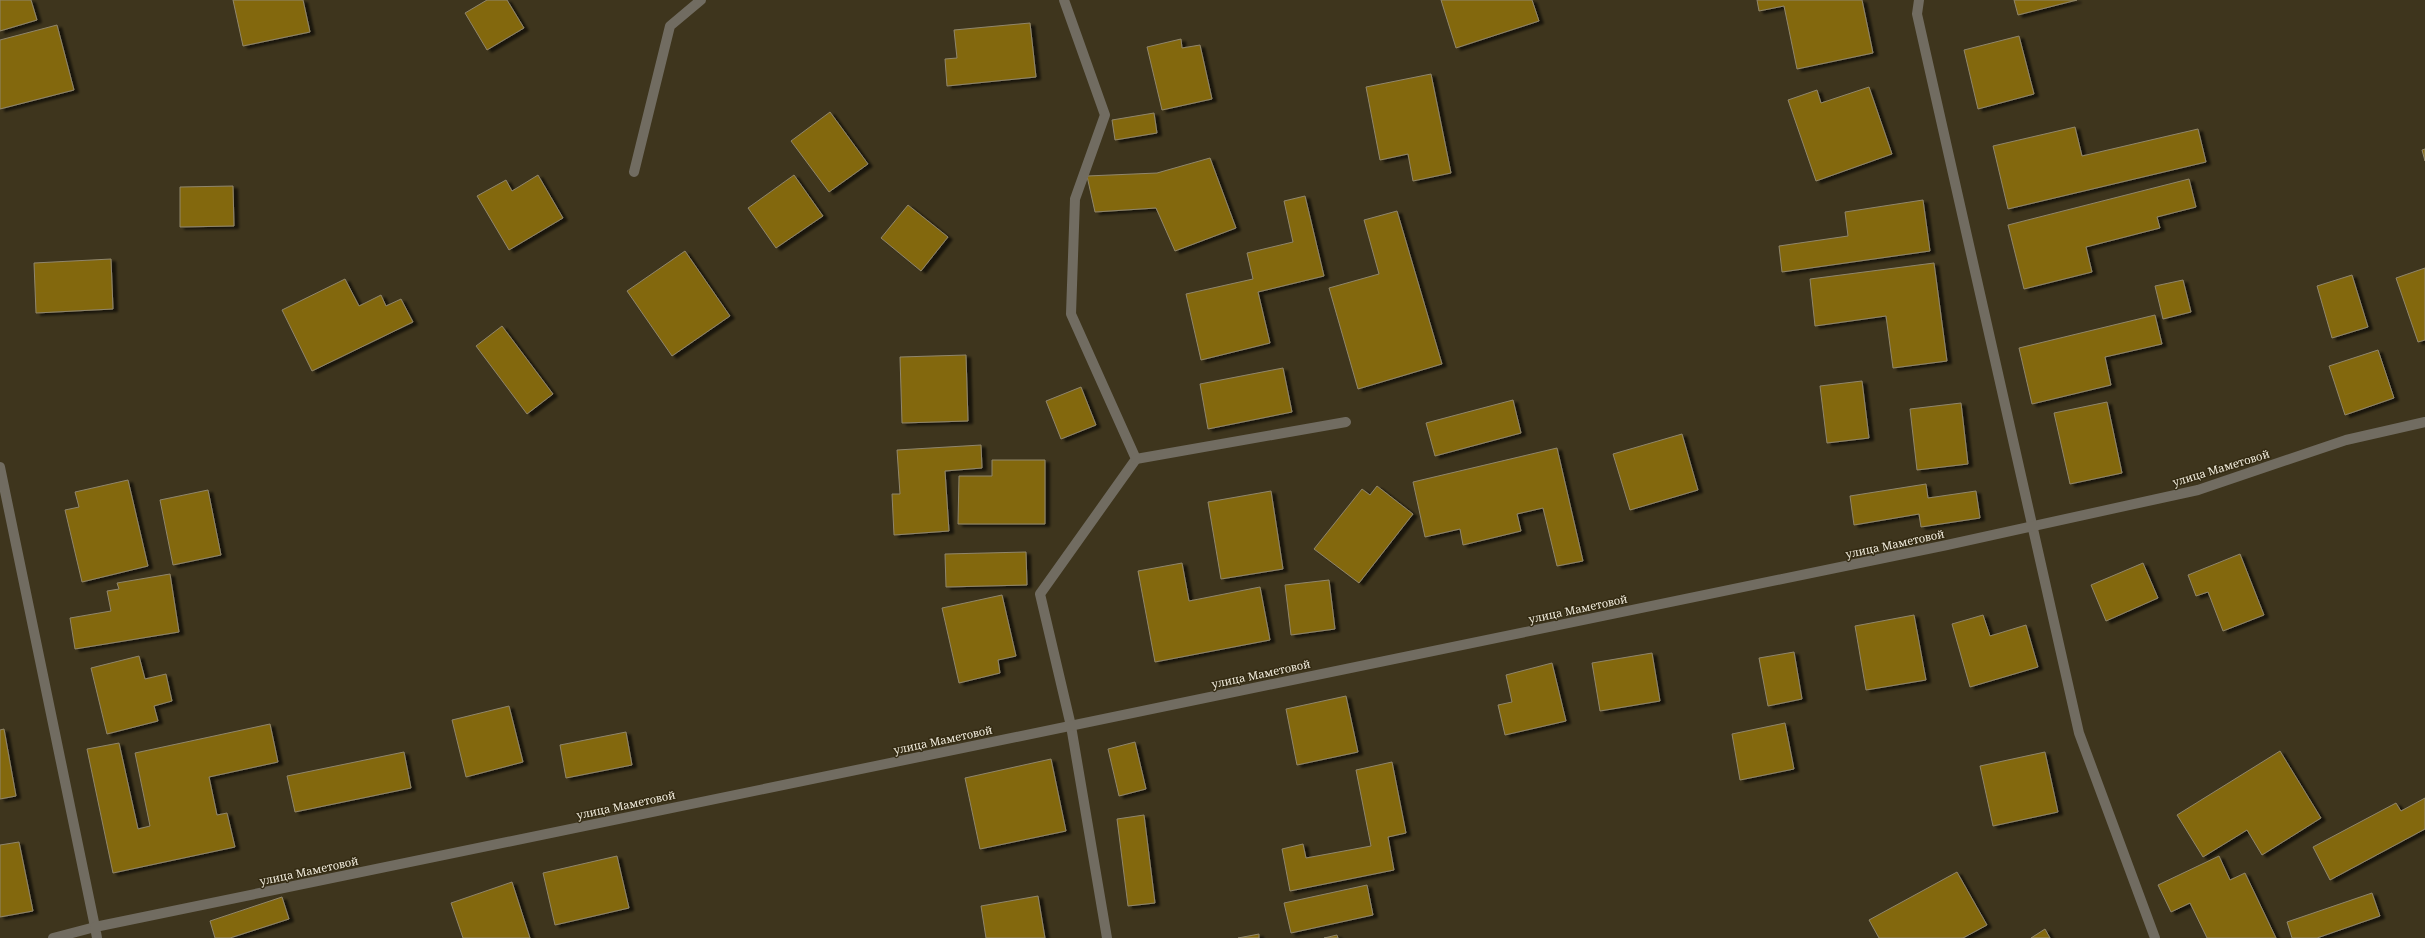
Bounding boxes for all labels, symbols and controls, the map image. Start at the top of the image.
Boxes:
street label: улица Маметовой [2171,446,2271,489]
street label: улица Маметовой [1844,526,1946,561]
street label: улица Маметовой [1527,591,1629,626]
street label: улица Маметовой [1210,656,1312,691]
street label: улица Маметовой [892,722,994,757]
street label: улица Маметовой [575,787,677,822]
street label: улица Маметовой [258,853,360,888]

